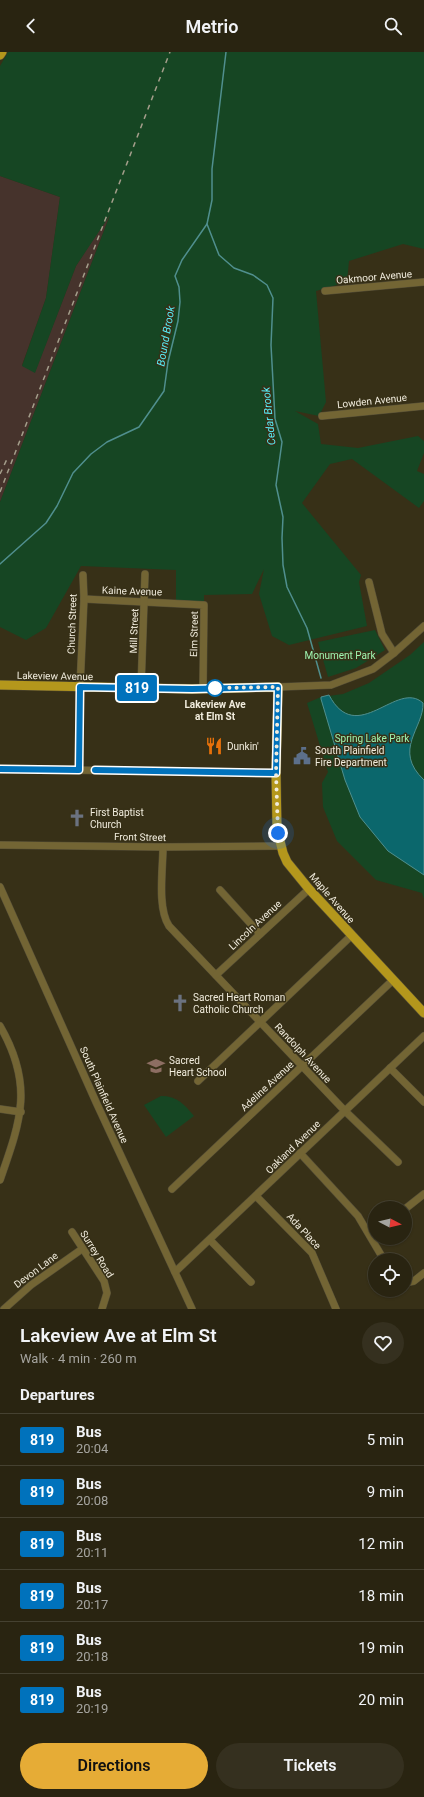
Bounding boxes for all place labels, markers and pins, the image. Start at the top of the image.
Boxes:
marker: Lakeview Ave at Elm St [206,679,224,697]
place label: Lakeview Ave at Elm St [184,699,246,722]
restaurant icon: Dunkin' [204,736,224,756]
place label: Dunkin' [227,741,259,752]
place label: South Plainfield Fire Department [315,745,387,768]
public building icon: South Plainfield Fire Department [292,746,312,766]
place label: First Baptist Church [90,807,144,830]
church icon: First Baptist Church [67,808,87,828]
place label: Sacred Heart Roman Catholic Church [193,992,285,1015]
church icon: Sacred Heart Roman Catholic Church [170,993,190,1013]
place label: Sacred Heart School [169,1055,227,1078]
school or university icon: Sacred Heart School [146,1056,166,1076]

